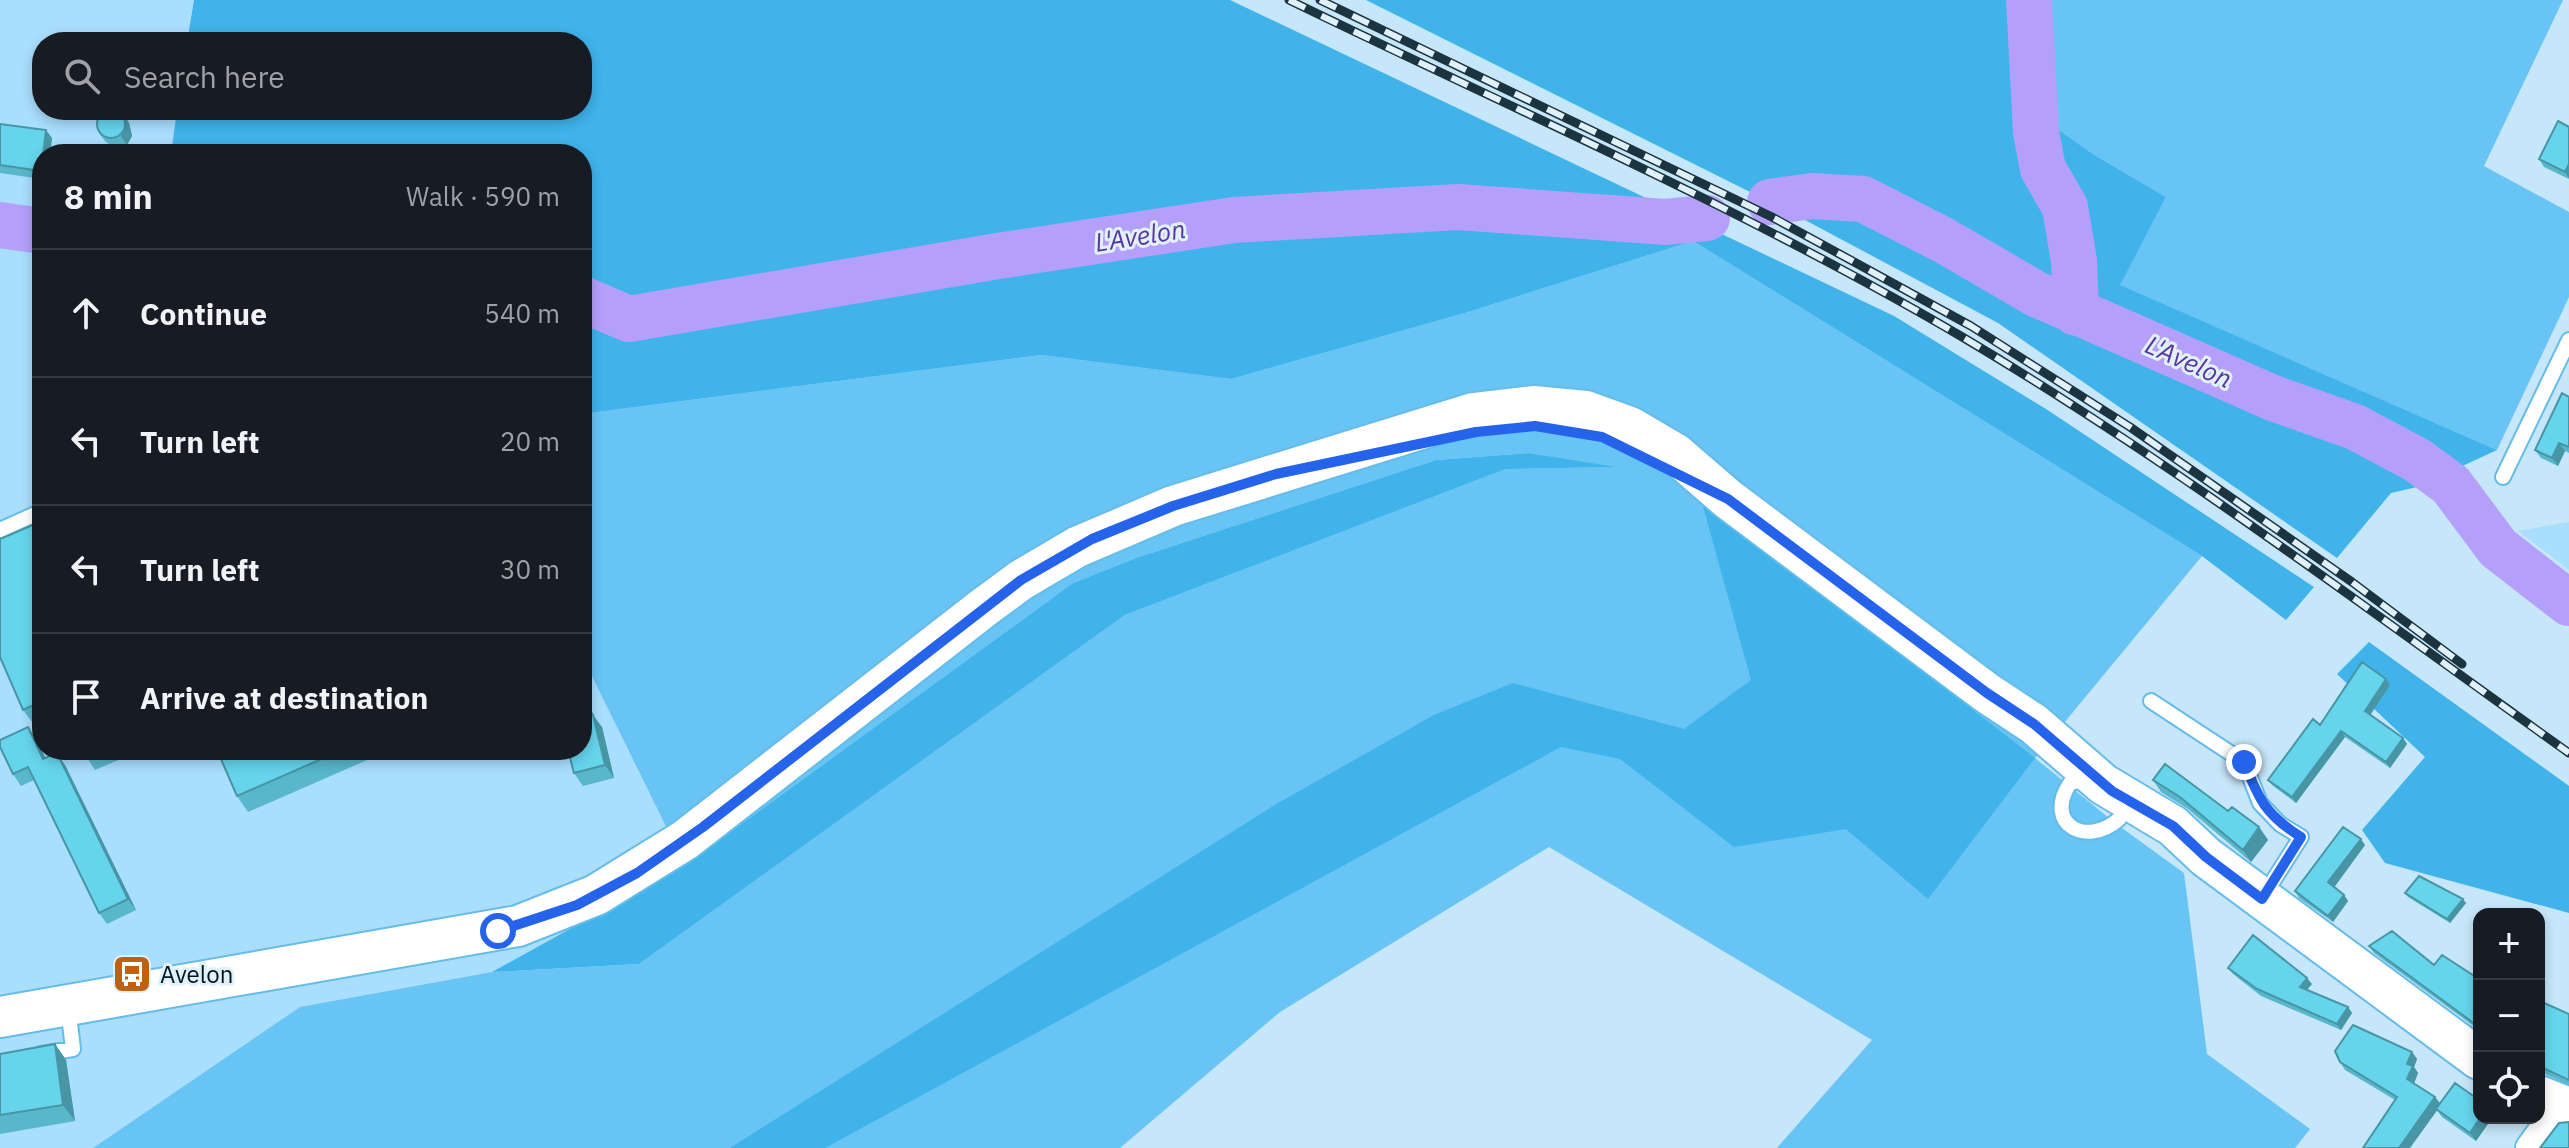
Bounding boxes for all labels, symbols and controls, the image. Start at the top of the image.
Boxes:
search box [32,32,592,120]
icon: search [60,54,104,98]
text: Search here [124,57,285,96]
text: 8 min [64,174,153,218]
text: Walk · 590 m [406,179,560,213]
water label: L'Avelon [1092,211,1188,259]
icon: ahead [64,291,108,335]
text: Continue [140,294,267,333]
text: 540 m [484,296,560,330]
water label: L'Avelon [2140,327,2238,395]
icon: left [64,419,108,463]
text: Turn left [140,422,259,461]
text: 20 m [500,424,560,458]
icon: left [64,547,108,591]
text: Turn left [140,550,259,589]
text: 30 m [500,552,560,586]
icon: arrive [64,675,108,719]
text: Arrive at destination [140,678,428,717]
route end [2226,744,2262,780]
map controls [2473,908,2545,1124]
button: + [2473,908,2545,980]
route start [480,913,516,949]
bus stop icon: Avelon [111,953,153,995]
place label: Avelon [160,958,233,990]
button: − [2473,980,2545,1052]
button: locate [2473,1052,2545,1124]

